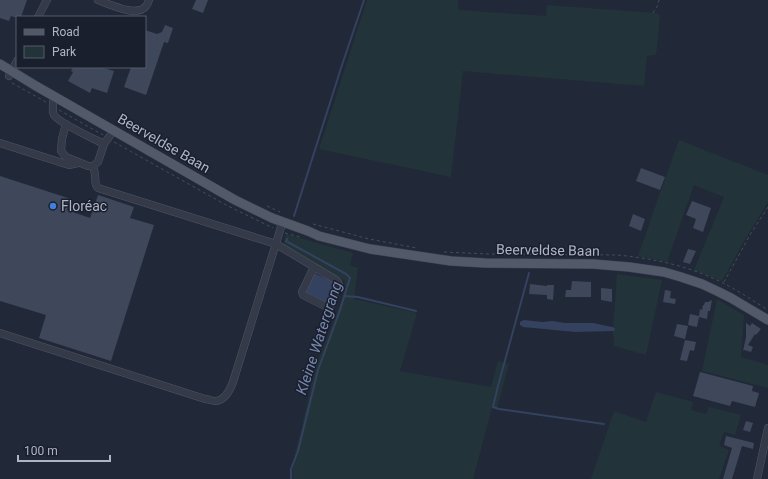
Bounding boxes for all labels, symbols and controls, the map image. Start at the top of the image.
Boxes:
legend [16,16,146,68]
text: Road [52,25,80,39]
text: Park [52,45,77,59]
street label: Beerveldse Baan [115,110,213,176]
place label: Floréac [61,198,107,214]
marker: Floréac [48,201,58,211]
street label: Beerveldse Baan [496,241,600,259]
water label: Kleine Watergrang [292,279,346,397]
scale bar [18,437,110,463]
text: 100 m [24,444,58,458]

